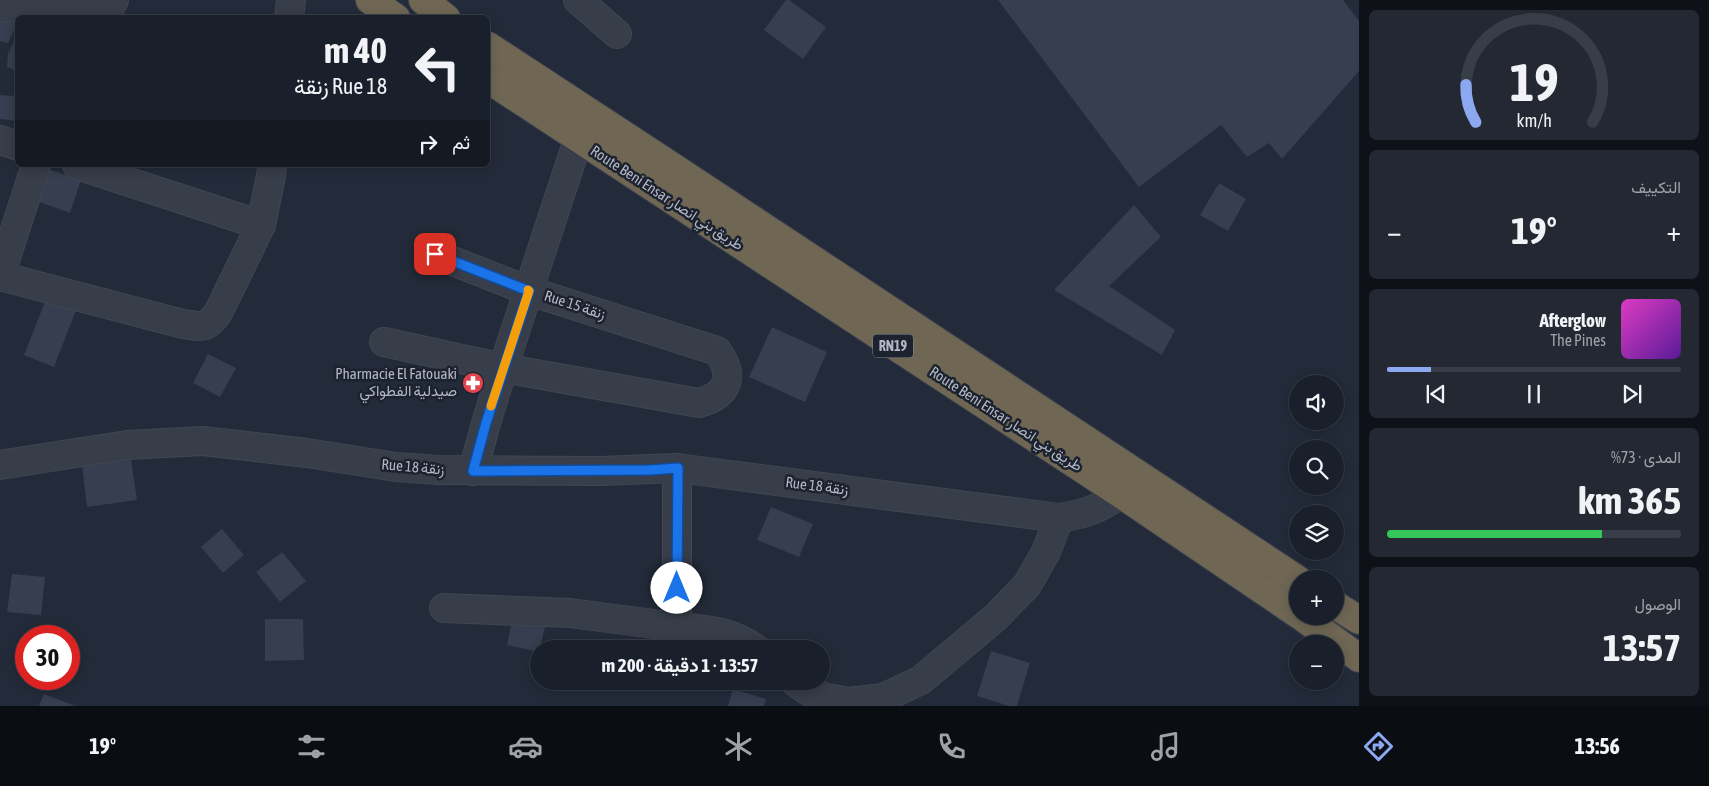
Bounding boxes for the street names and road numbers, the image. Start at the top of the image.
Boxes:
street label: Route Beni Ensar طريق بني انصار [585,142,747,258]
street label: Rue 15 زنقة [542,287,608,323]
road number: RN19 [873,334,913,358]
street label: Route Beni Ensar طريق بني انصار [924,363,1086,479]
street label: Rue 18 زنقة [381,455,445,479]
street label: Rue 18 زنقة [784,473,850,499]

